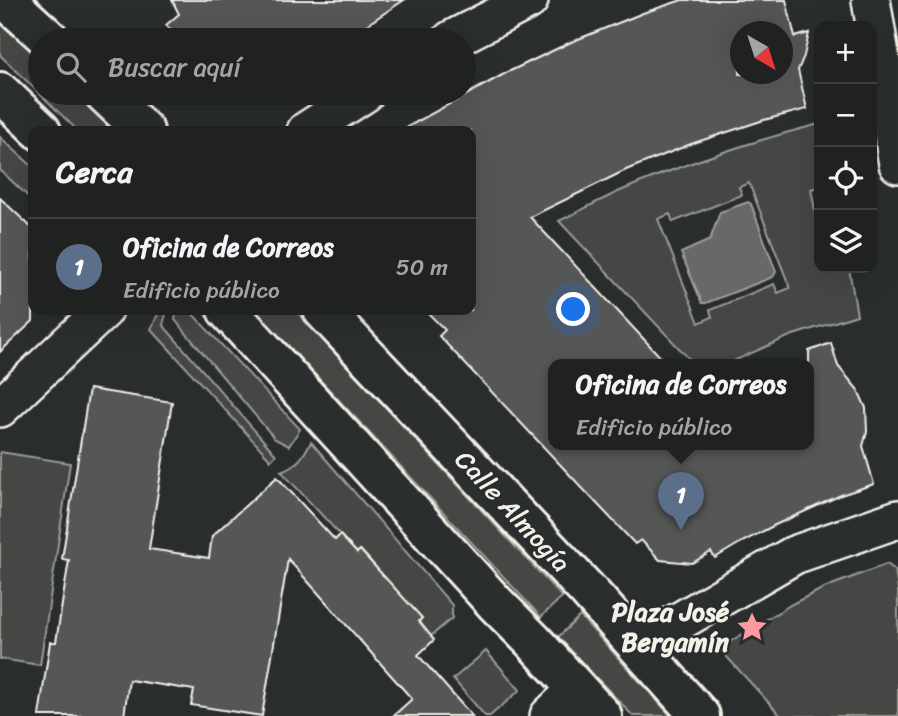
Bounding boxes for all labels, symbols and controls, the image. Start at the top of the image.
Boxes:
north arrow [730,21,793,84]
map controls [814,21,877,273]
button: + [814,21,877,84]
search box [28,28,476,105]
text: Buscar aquí [108,44,241,90]
icon: search [52,48,90,86]
button: − [814,84,877,147]
text: Cerca [56,145,132,199]
button: locate [814,147,877,210]
button: layers [814,210,877,273]
text: Oficina de Correos [123,224,334,270]
text: 1 [74,247,84,288]
text: 50 m [396,247,448,288]
text: Edificio público [123,270,280,311]
your location [556,292,590,326]
popup [548,359,814,450]
text: Oficina de Correos [576,361,786,407]
text: Edificio público [576,407,732,448]
street label: Calle Almogía [443,439,583,583]
pin: 1 [658,472,704,530]
place label: Plaza José Bergamín [612,589,730,665]
place icon: Plaza José Bergamín [735,610,769,644]

